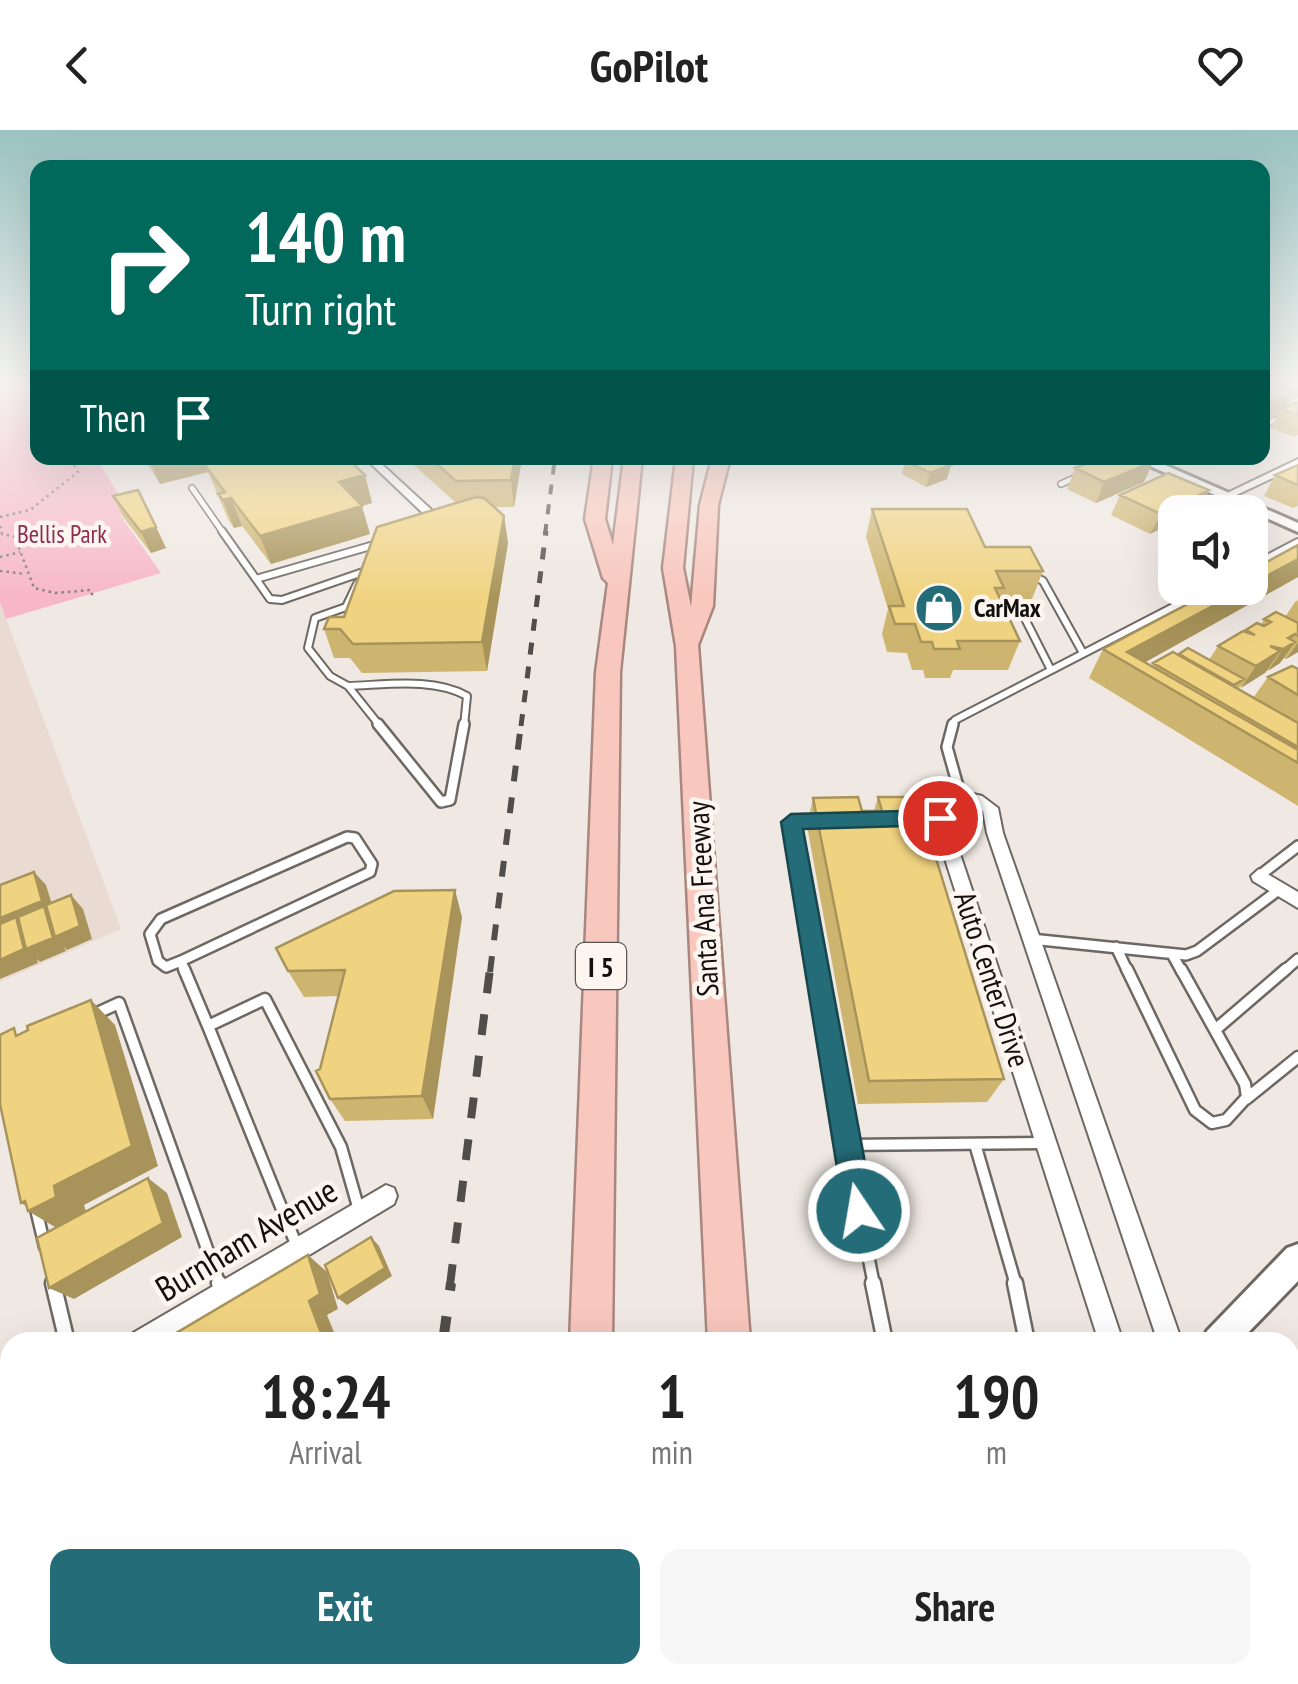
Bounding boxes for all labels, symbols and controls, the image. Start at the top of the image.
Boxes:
text: GoPilot [590,36,708,94]
icon: back [50,38,105,93]
icon: heart [1193,38,1248,93]
text: 140 m [245,191,406,281]
icon: right [80,200,210,330]
text: Turn right [245,279,396,337]
icon: arrive [166,390,221,445]
text: Then [80,393,146,442]
map controls [1158,495,1268,605]
button: sound [1158,495,1268,605]
park label: Bellis Park [17,518,107,550]
shop icon: CarMax [913,582,965,634]
place label: CarMax [974,592,1041,624]
pin [898,776,983,861]
icon: arrive [913,791,968,846]
street label: Santa Ana Freeway [677,800,727,998]
street label: Auto Center Drive [946,886,1040,1072]
road number: I 5 [576,943,626,989]
position arrow [807,1159,911,1263]
street label: Burnham Avenue [147,1167,345,1311]
text: 18:24 [261,1357,390,1435]
text: 1 [658,1357,686,1435]
text: 190 [953,1357,1039,1435]
text: Arrival [289,1431,362,1473]
text: min [651,1431,693,1473]
text: m [986,1431,1007,1473]
button: Exit [50,1549,640,1664]
button: Share [660,1549,1250,1664]

